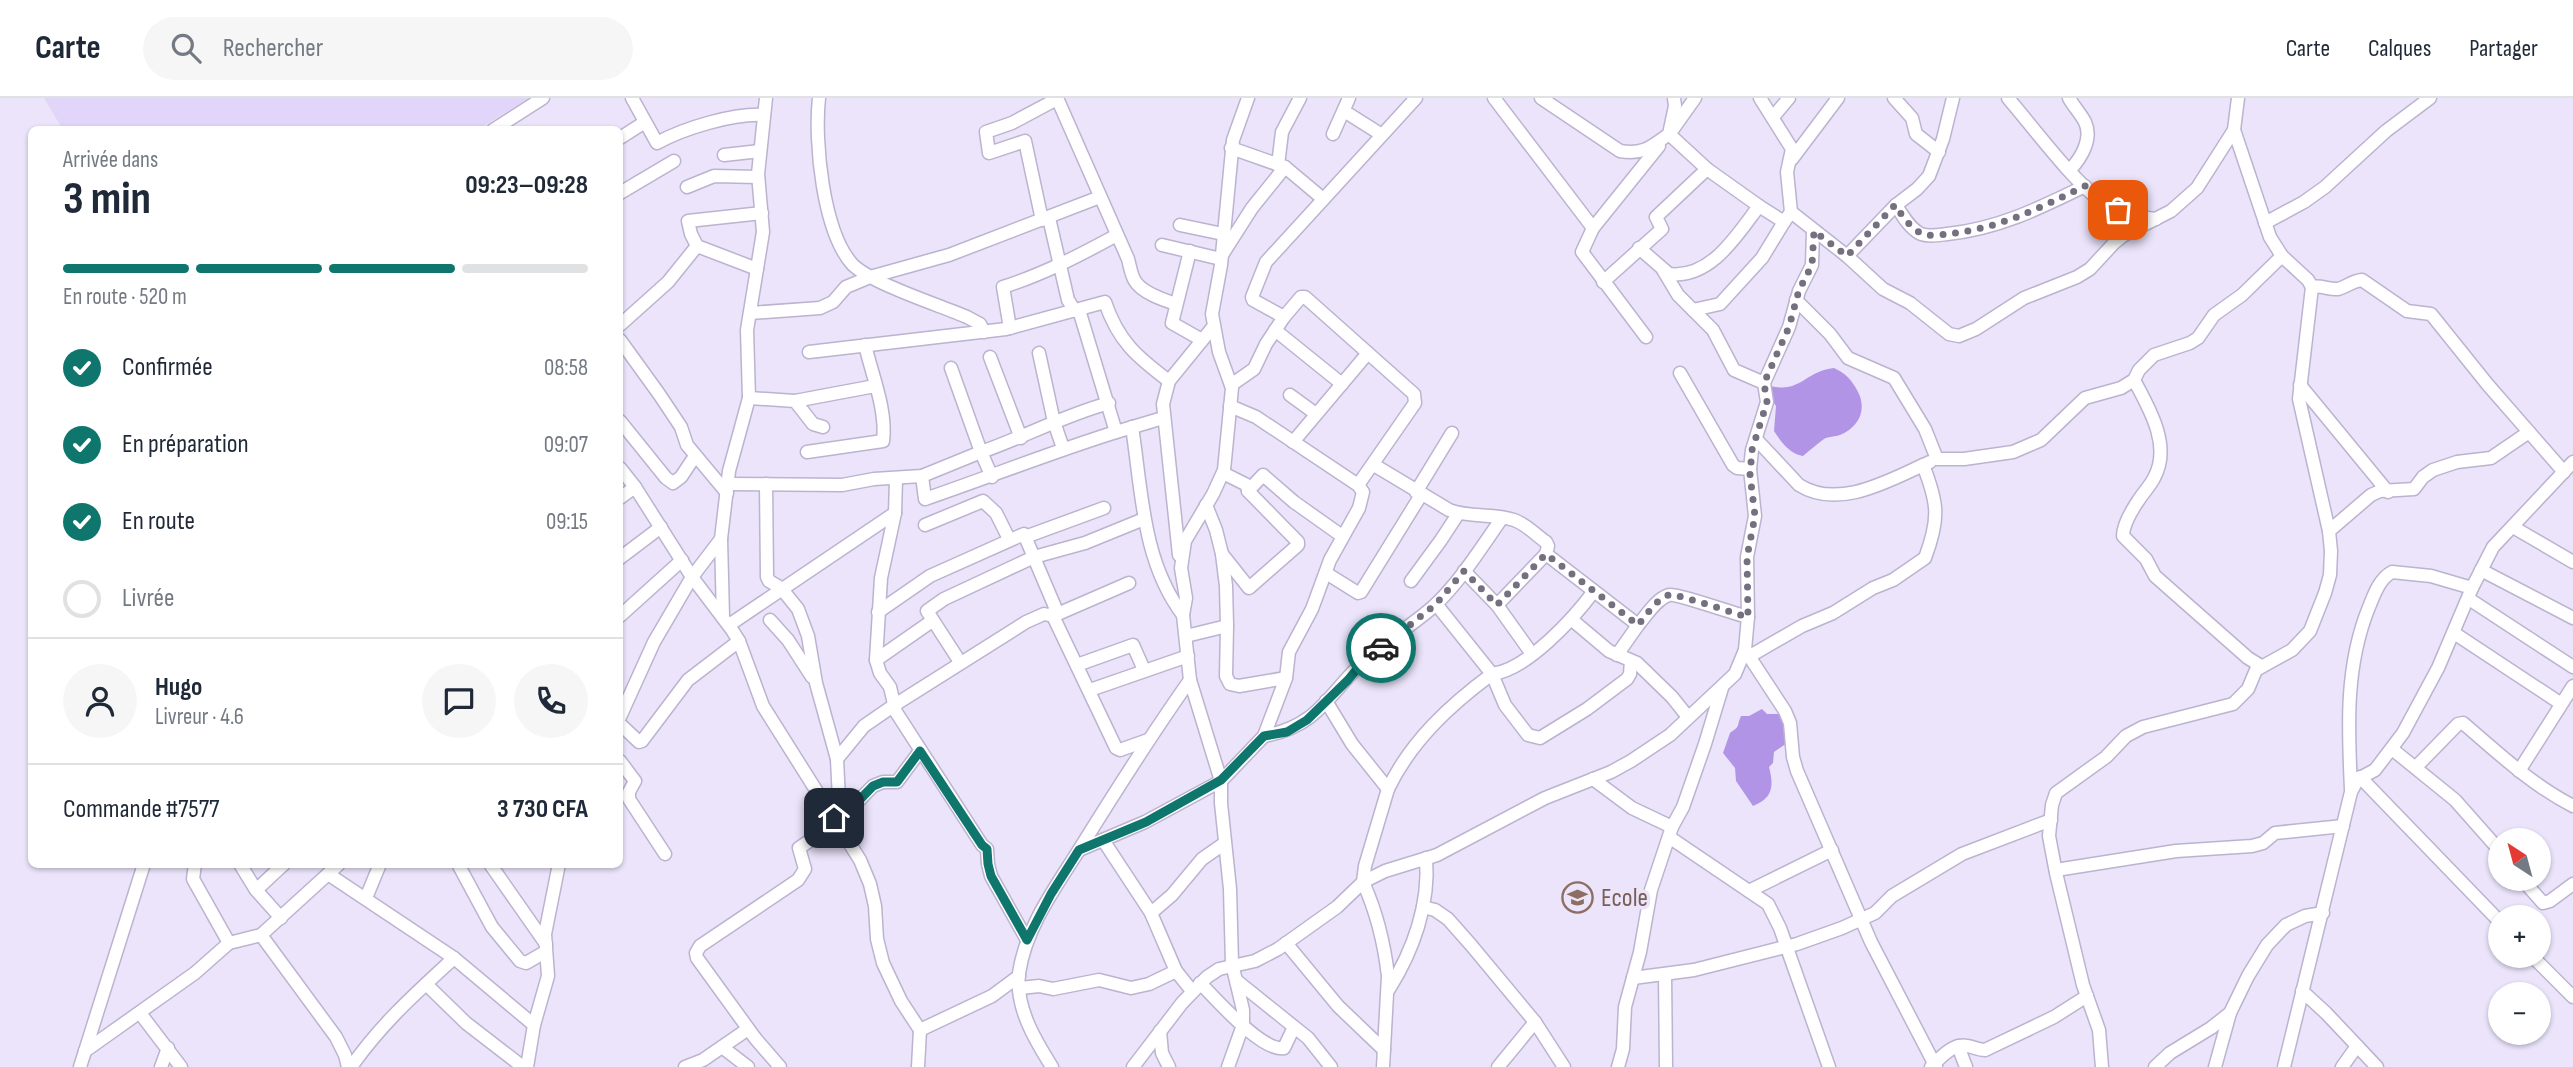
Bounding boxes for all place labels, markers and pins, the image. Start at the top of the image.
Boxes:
pin [2088,180,2148,240]
pin [804,788,864,848]
school or university icon: Ecole [1561,881,1595,915]
place label: Ecole [1601,883,1648,914]

